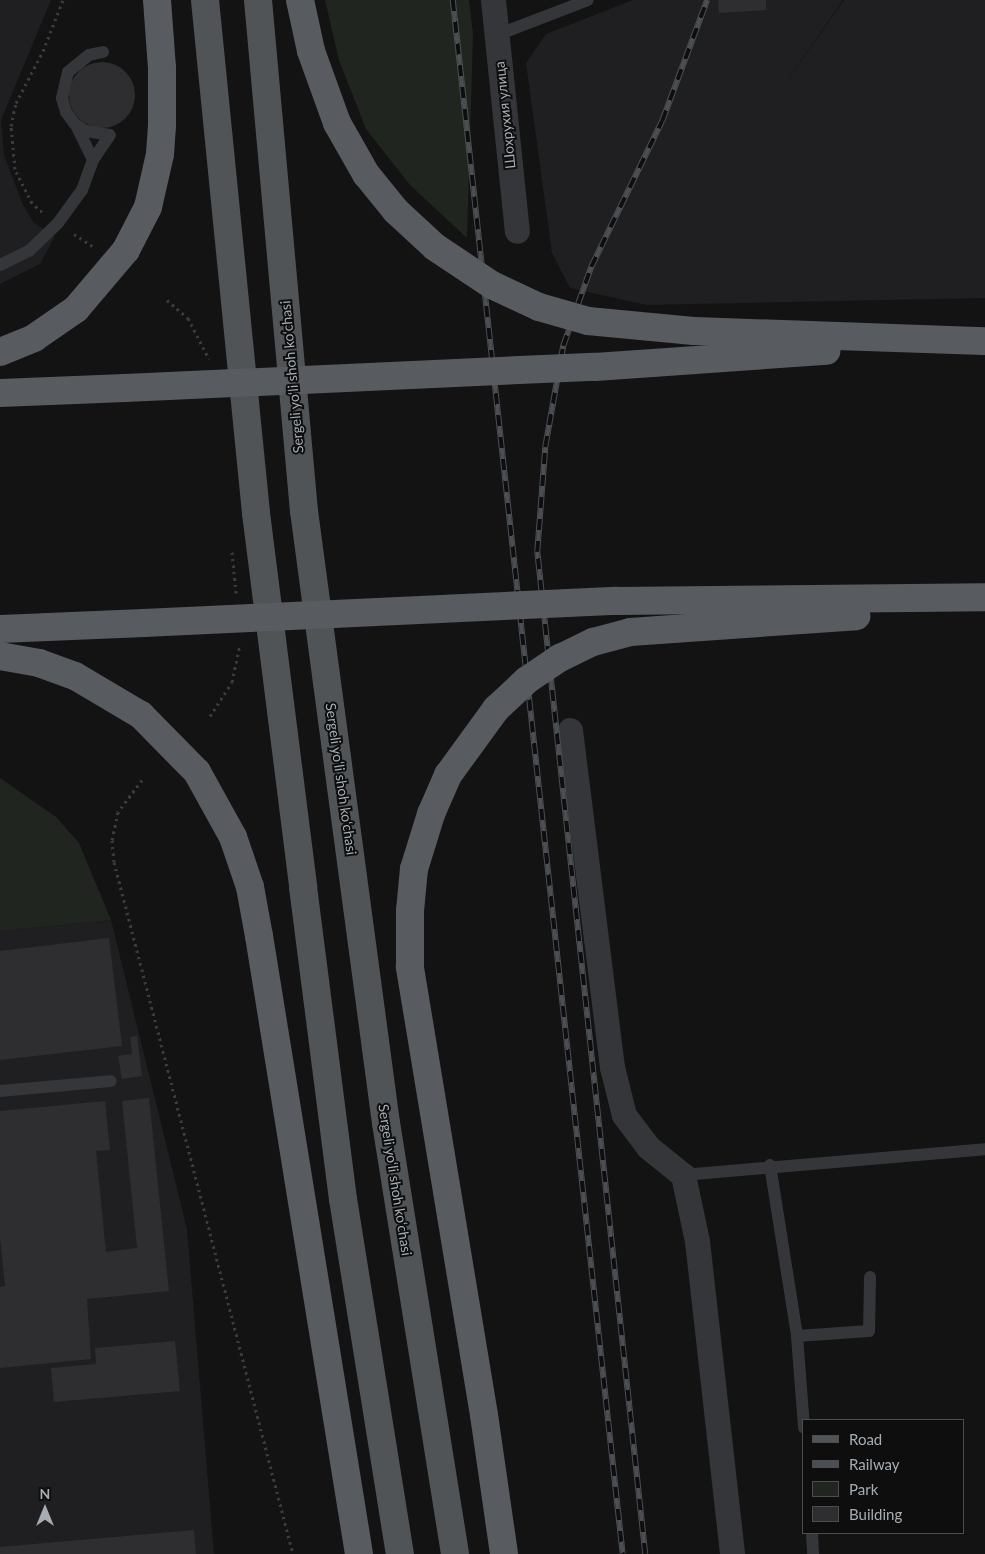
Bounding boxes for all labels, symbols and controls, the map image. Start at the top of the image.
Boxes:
street label: Шохрухия улица [491,60,519,170]
street label: Sergeli yo‘li shoh ko‘chasi [277,300,307,454]
street label: Sergeli yo‘li shoh ko‘chasi [322,702,360,856]
street label: Sergeli yo‘li shoh ko‘chasi [375,1103,415,1257]
legend [802,1419,965,1534]
text: Road [849,1430,882,1448]
text: Railway [849,1455,900,1473]
text: Park [849,1480,878,1498]
north arrow [20,1484,70,1534]
text: N [40,1485,50,1502]
text: Building [849,1505,902,1523]

